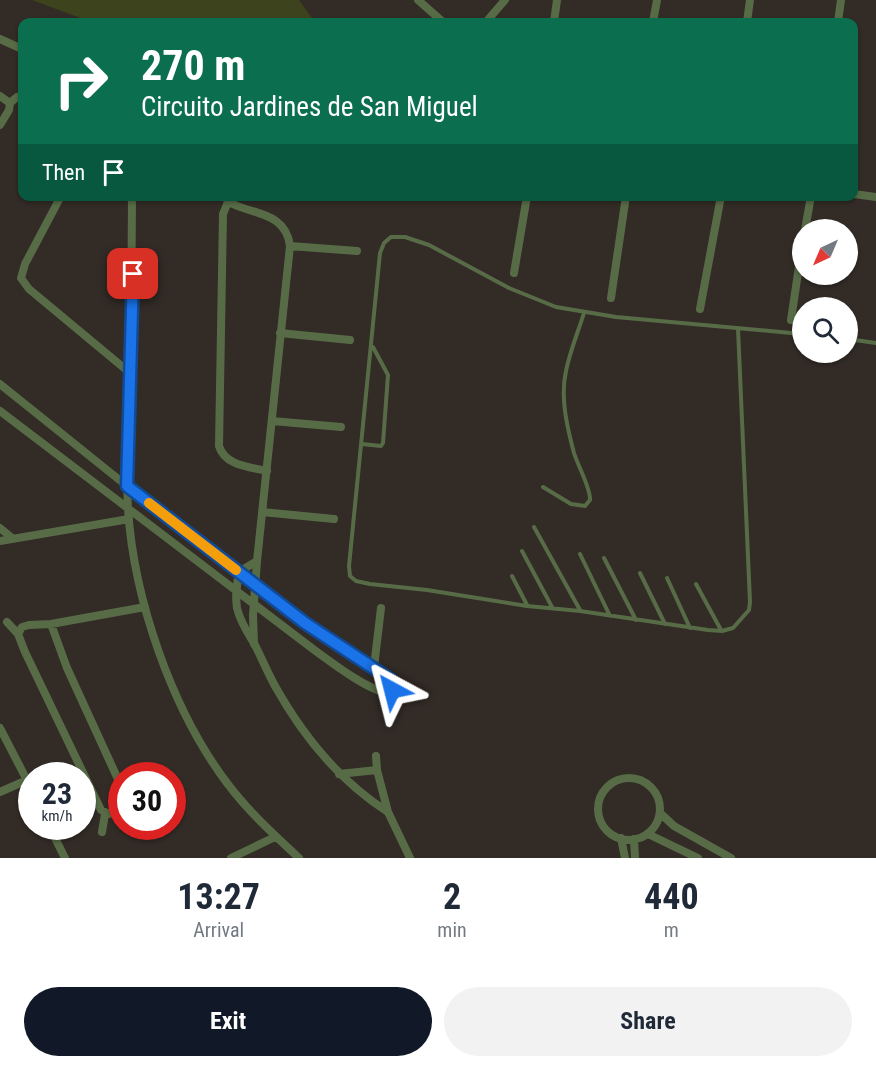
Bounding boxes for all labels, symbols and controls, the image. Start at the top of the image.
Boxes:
text: 270 m [141,41,246,90]
icon: right [42,42,120,120]
text: Circuito Jardines de San Miguel [141,91,478,123]
icon: arrive [97,156,130,189]
text: Then [42,160,85,185]
north arrow [792,219,858,285]
map controls [792,219,858,363]
pin [107,248,158,299]
icon: arrive [116,257,149,290]
button: search [792,297,858,363]
position arrow [360,658,424,722]
speed limit sign: 30 [108,762,186,840]
text: 23 [42,776,72,811]
text: km/h [42,807,72,825]
text: 13:27 [177,876,260,918]
text: 2 [443,876,461,918]
text: 440 [644,876,699,918]
text: Arrival [193,918,244,942]
text: min [437,918,467,942]
text: m [664,918,679,942]
button: Exit [24,987,432,1056]
button: Share [444,987,852,1056]

